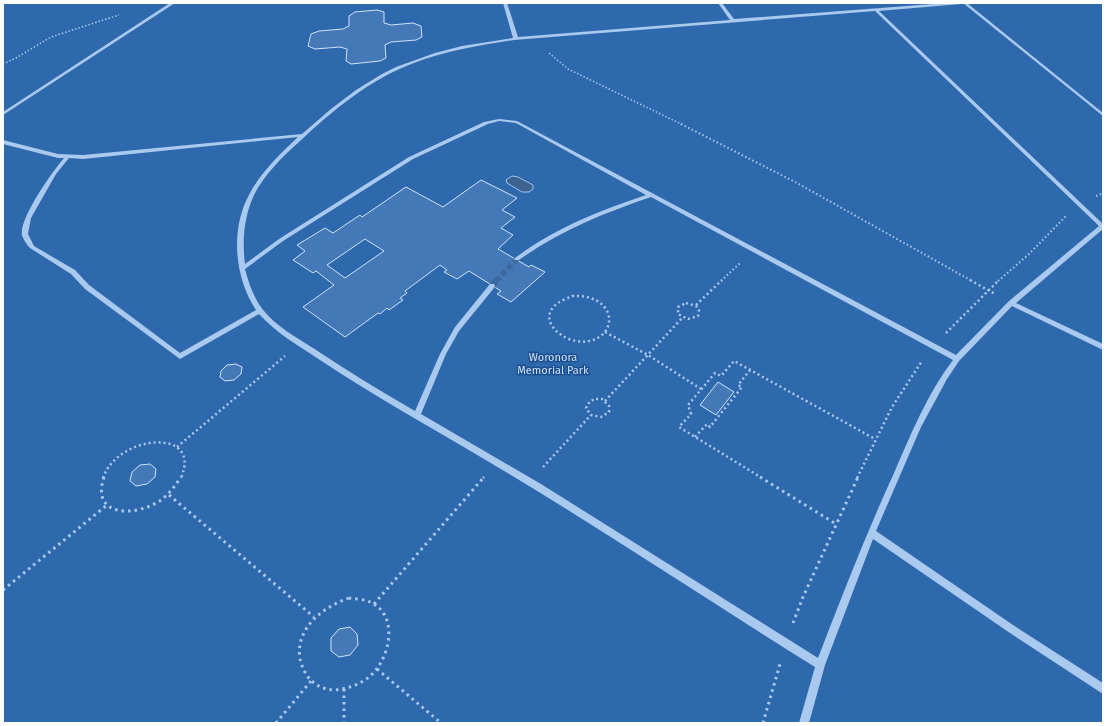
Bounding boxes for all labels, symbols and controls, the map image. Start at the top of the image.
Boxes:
park label: Woronora Memorial Park [517,351,589,377]

